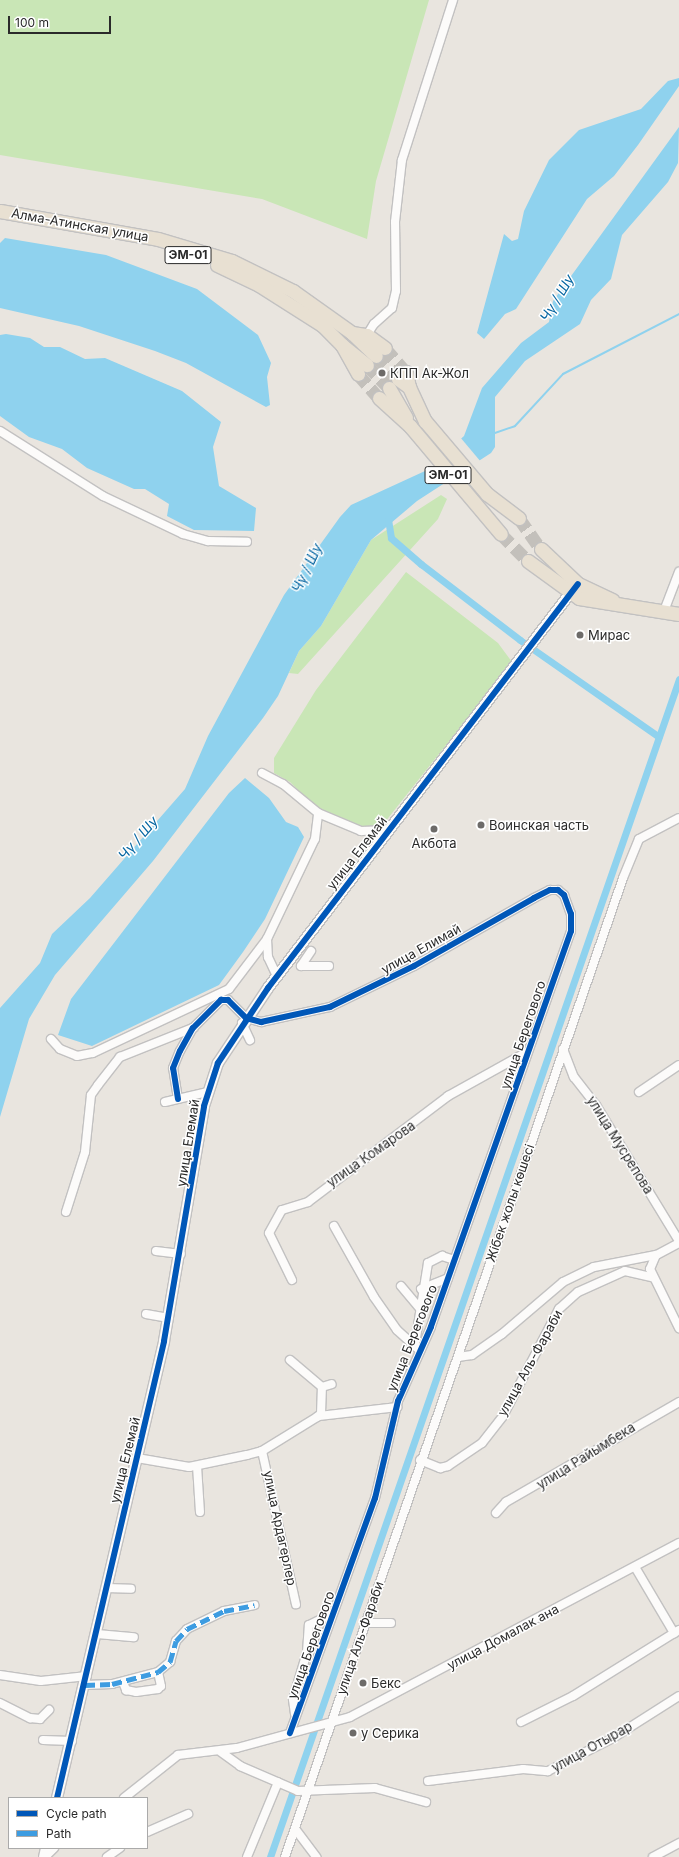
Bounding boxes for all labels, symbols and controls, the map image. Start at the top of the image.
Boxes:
scale bar [10,8,113,34]
text: 100 m [15,15,49,30]
street label: Алма-Атинская улица [10,205,150,245]
road number: ЭМ-01 [164,245,212,265]
water label: Чү / Шу [536,271,578,325]
place label: КПП Ак-Жол [390,365,469,381]
marker: КПП Ак-Жол [377,368,387,378]
road number: ЭМ-01 [424,465,472,485]
water label: Чү / Шу [288,541,326,595]
place label: Мирас [588,627,630,643]
marker: Мирас [575,630,585,640]
water label: Чү / Шу [115,813,161,863]
street label: улица Елемай [324,813,390,893]
place label: Воинская часть [489,817,589,833]
marker: Воинская часть [476,820,486,830]
marker: Акбота [429,824,439,834]
place label: Акбота [412,835,456,851]
street label: улица Елимай [378,921,464,977]
street label: улица Берегового [497,979,549,1091]
street label: улица Мусрепова [584,1093,656,1197]
street label: улица Елемай [173,1098,203,1188]
street label: улица Комарова [324,1118,418,1190]
street label: Жібек жолы көшесі [482,1142,538,1264]
street label: улица Берегового [383,1282,441,1394]
street label: улица Аль-Фараби [494,1307,566,1419]
street label: улица Елемай [107,1415,143,1505]
street label: улица Райымбека [534,1419,638,1493]
street label: улица Ардагерлер [260,1469,300,1587]
street label: улица Аль-Фараби [333,1579,387,1697]
street label: улица Берегового [284,1589,338,1701]
street label: улица Домалак ана [445,1601,561,1673]
place label: Бекс [371,1675,401,1691]
marker: Бекс [358,1678,368,1688]
street label: улица Отырар [549,1718,635,1776]
place label: у Серика [361,1725,419,1741]
marker: у Серика [348,1728,358,1738]
legend [8,1797,148,1849]
text: Cycle path [46,1806,107,1821]
text: Path [46,1826,71,1841]

